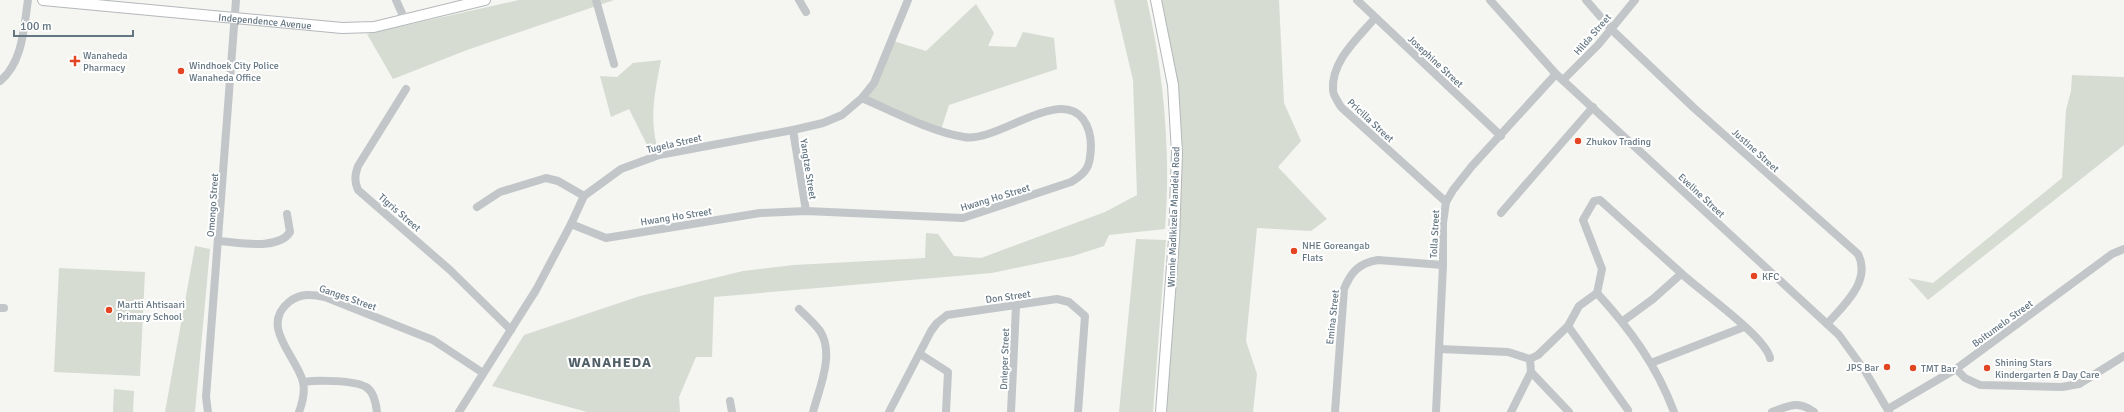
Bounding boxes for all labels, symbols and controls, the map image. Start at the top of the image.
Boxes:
street label: Independence Avenue [218,11,312,32]
street label: Hilda Street [1572,11,1614,58]
scale bar [14,12,133,38]
text: 100 m [20,19,52,34]
street label: Josephine Street [1405,33,1466,91]
place label: Wanaheda Pharmacy [83,50,128,74]
marker: Wanaheda Pharmacy [70,56,80,66]
place label: Windhoek City Police Wanaheda Office [189,60,279,84]
marker: Windhoek City Police Wanaheda Office [176,66,186,76]
street label: Pricilla Street [1345,96,1396,145]
street label: Justine Street [1729,126,1782,175]
street label: Tugela Street [646,132,703,156]
marker: Zhukov Trading [1573,136,1583,146]
place label: Zhukov Trading [1586,136,1651,148]
street label: Yangtze Street [797,138,819,201]
street label: Winnie Madikizela Mandela Road [1166,146,1182,288]
street label: Eveline Street [1676,171,1727,221]
street label: Omongo Street [205,172,221,237]
street label: Hwang Ho Street [959,182,1032,214]
street label: Tigris Street [376,191,423,235]
street label: Hwang Ho Street [640,205,713,229]
street label: Tolla Street [1428,209,1442,259]
place label: NHE Goreangab Flats [1302,240,1370,264]
marker: NHE Goreangab Flats [1289,246,1299,256]
marker: KFC [1749,271,1759,281]
place label: KFC [1762,271,1779,283]
street label: Ganges Street [317,283,378,314]
street label: Don Street [985,288,1032,306]
street label: Emina Street [1324,289,1342,345]
street label: Boitumelo Street [1970,297,2036,350]
place label: Martti Ahtisaari Primary School [117,299,185,323]
marker: Martti Ahtisaari Primary School [104,305,114,315]
street label: Dnieper Street [998,327,1012,390]
district label: WANAHEDA [568,354,652,371]
place label: Shining Stars Kindergarten & Day Care [1995,357,2100,381]
place label: JPS Bar [1846,362,1879,374]
marker: JPS Bar [1882,362,1892,372]
marker: TMT Bar [1908,363,1918,373]
place label: TMT Bar [1921,363,1956,375]
marker: Shining Stars Kindergarten & Day Care [1982,363,1992,373]

